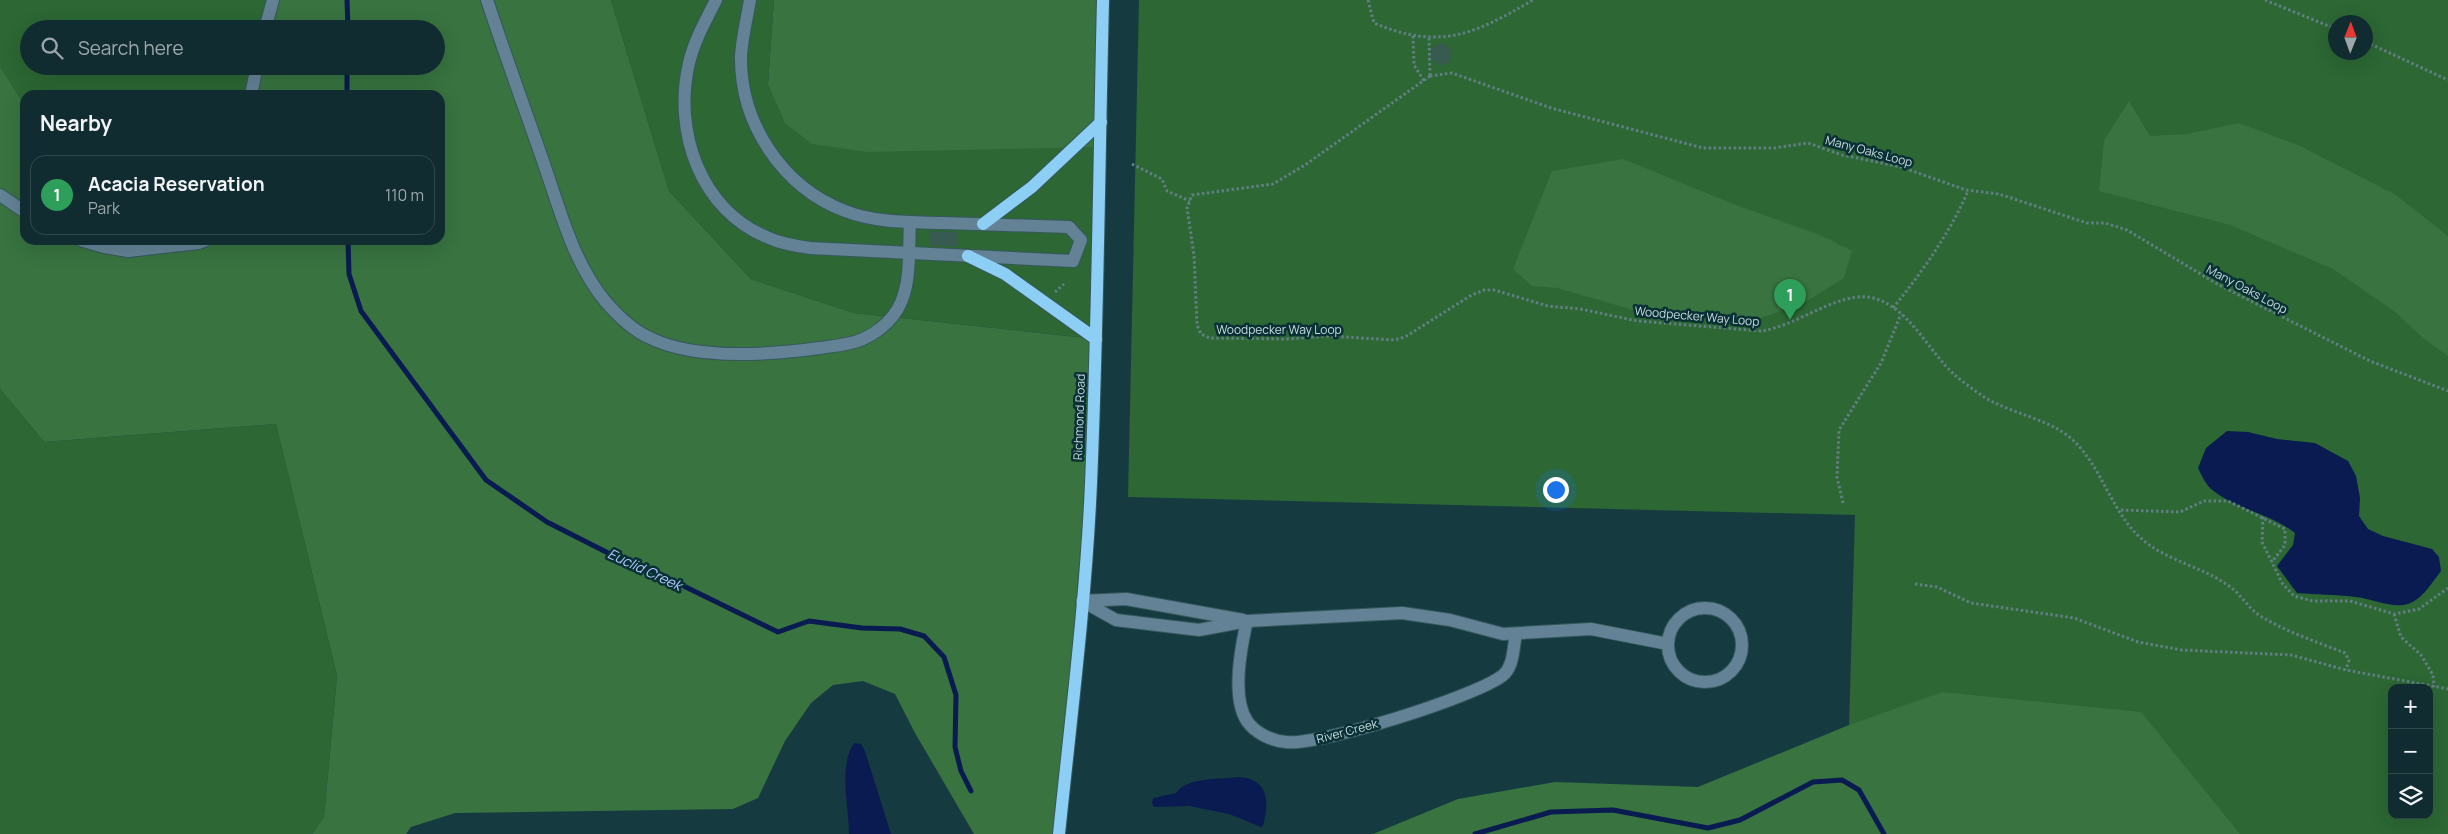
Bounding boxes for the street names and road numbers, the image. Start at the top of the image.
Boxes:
street label: Many Oaks Loop [1823,131,1915,171]
street label: Many Oaks Loop [2203,260,2291,318]
street label: Woodpecker Way Loop [1634,302,1760,330]
street label: Woodpecker Way Loop [1216,321,1342,338]
street label: Richmond Road [1069,374,1089,460]
street label: River Creek [1314,714,1381,747]

